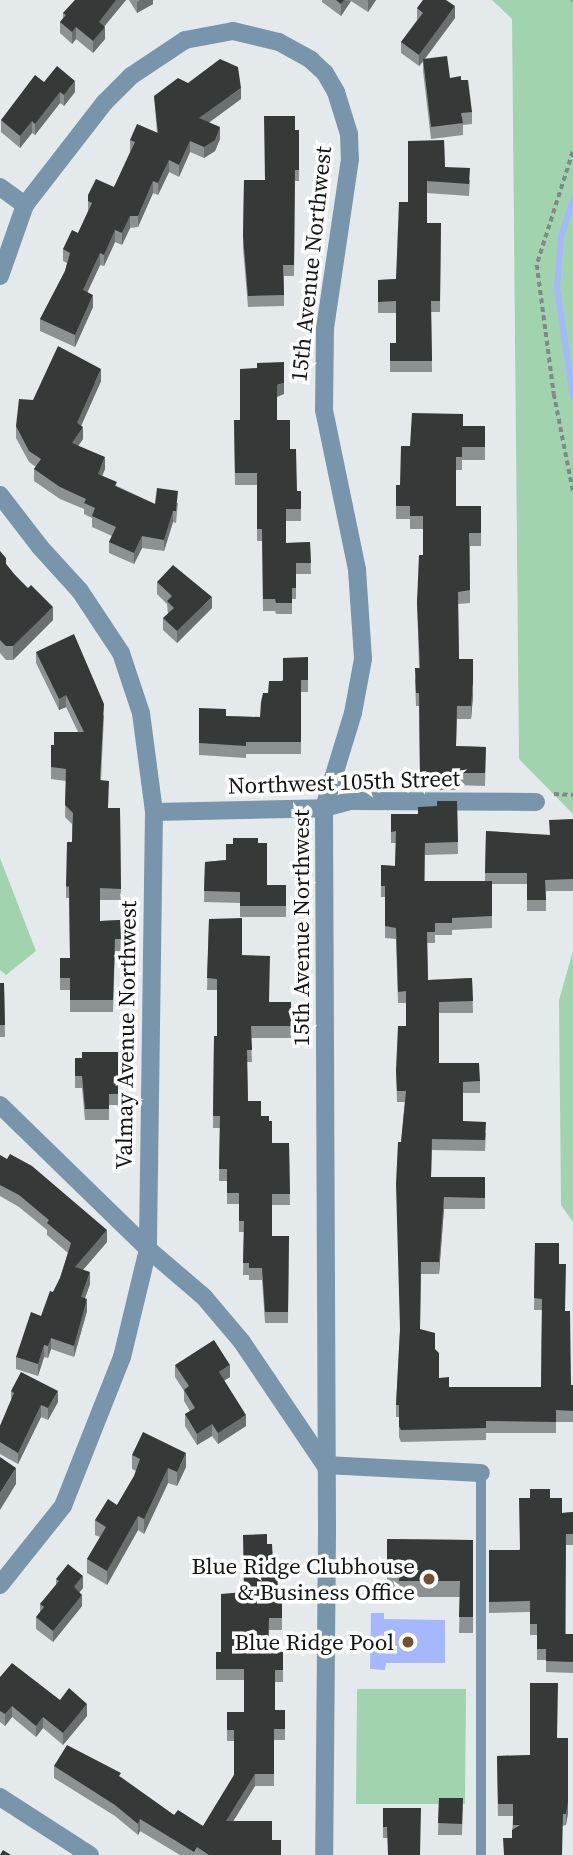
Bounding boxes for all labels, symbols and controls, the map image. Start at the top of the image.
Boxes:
street label: 15th Avenue Northwest [285,145,337,383]
street label: Northwest 105th Street [227,764,461,800]
street label: 15th Avenue Northwest [287,810,315,1046]
street label: Valmay Avenue Northwest [110,900,142,1170]
place label: Blue Ridge Clubhouse & Business Office [192,1552,415,1606]
marker: Blue Ridge Clubhouse & Business Office [421,1571,437,1587]
place label: Blue Ridge Pool [234,1628,394,1656]
marker: Blue Ridge Pool [400,1634,416,1650]

